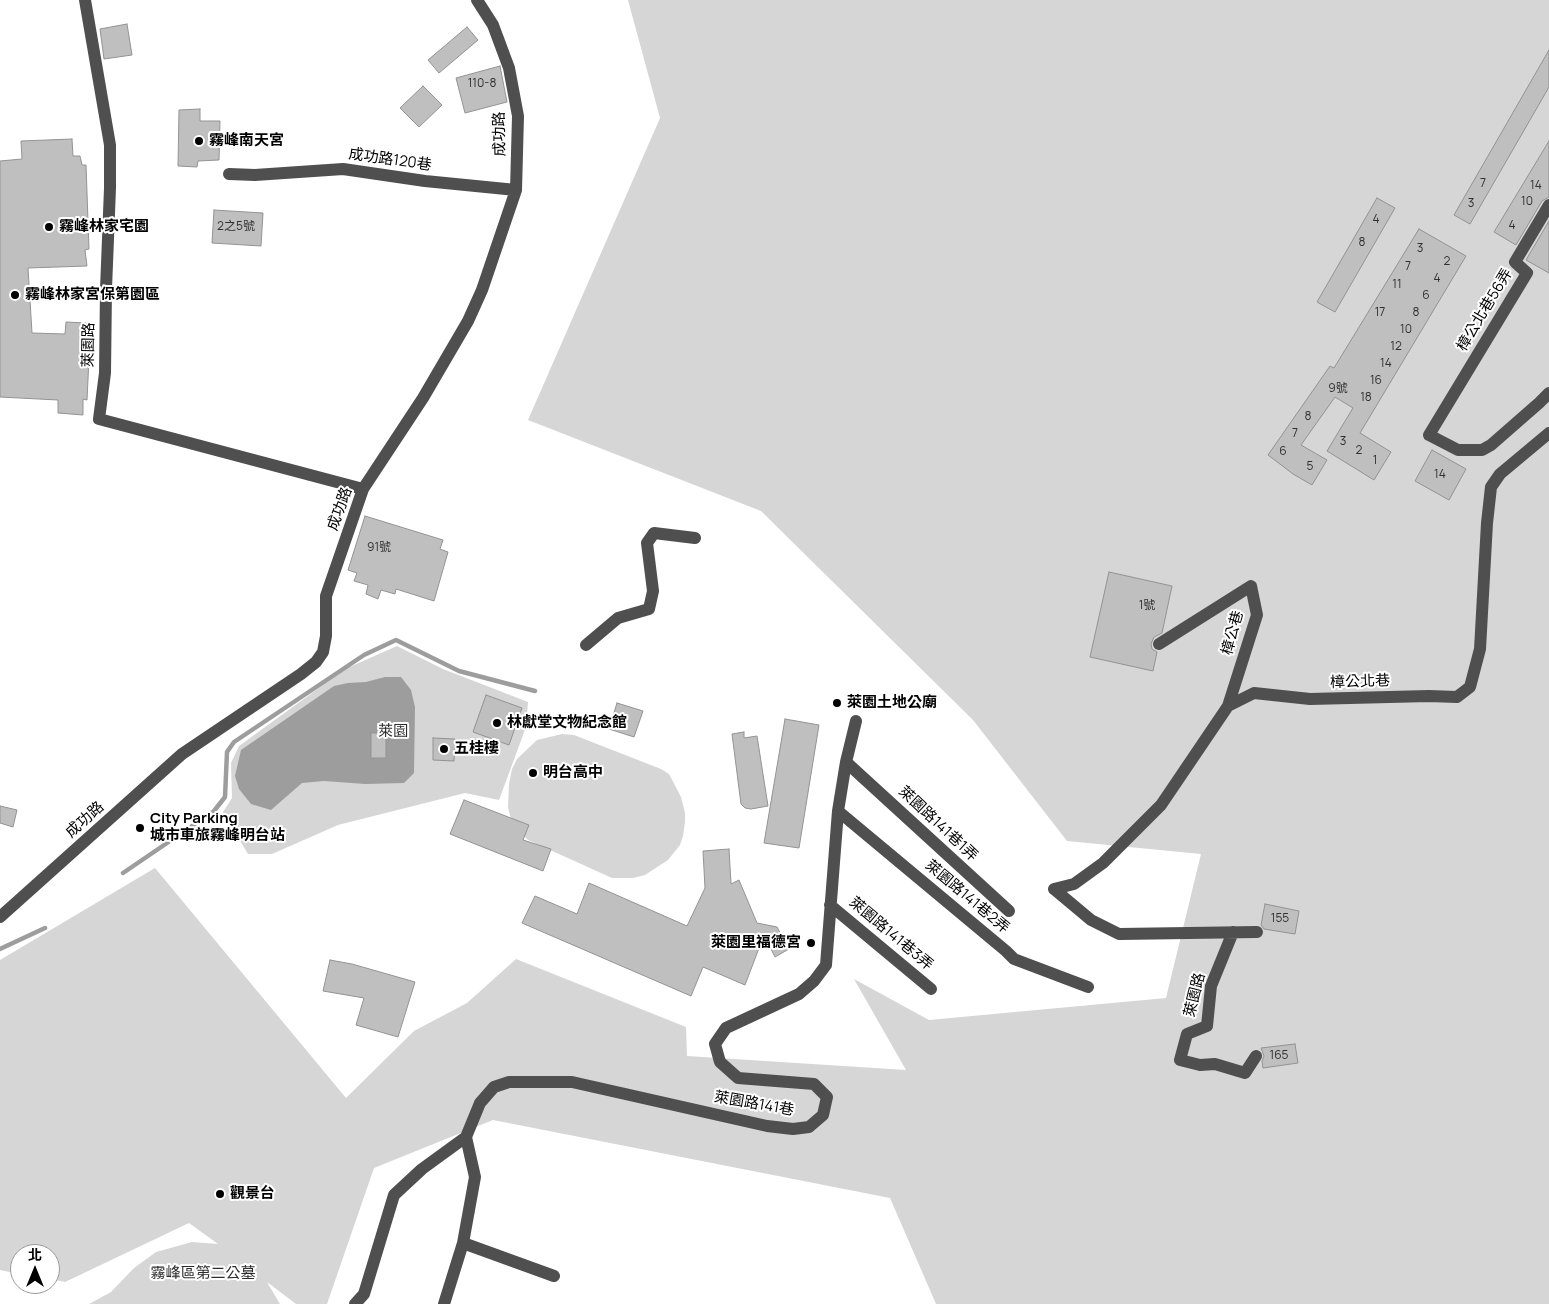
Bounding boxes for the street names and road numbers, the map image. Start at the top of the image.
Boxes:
street label: 成功路 [491,111,509,157]
street label: 成功路120巷 [347,145,433,175]
street label: 樟公北巷56弄 [1453,266,1517,354]
street label: 萊園路 [80,322,98,368]
street label: 成功路 [324,485,356,533]
street label: 樟公巷 [1218,609,1248,657]
street label: 樟公北巷 [1330,672,1390,692]
street label: 萊園路141巷1弄 [895,783,981,865]
street label: 成功路 [62,798,108,842]
street label: 萊園路141巷2弄 [921,857,1013,937]
street label: 萊園路141巷3弄 [845,894,937,974]
street label: 萊園路 [1181,971,1209,1019]
street label: 萊園路141巷 [713,1088,795,1120]

